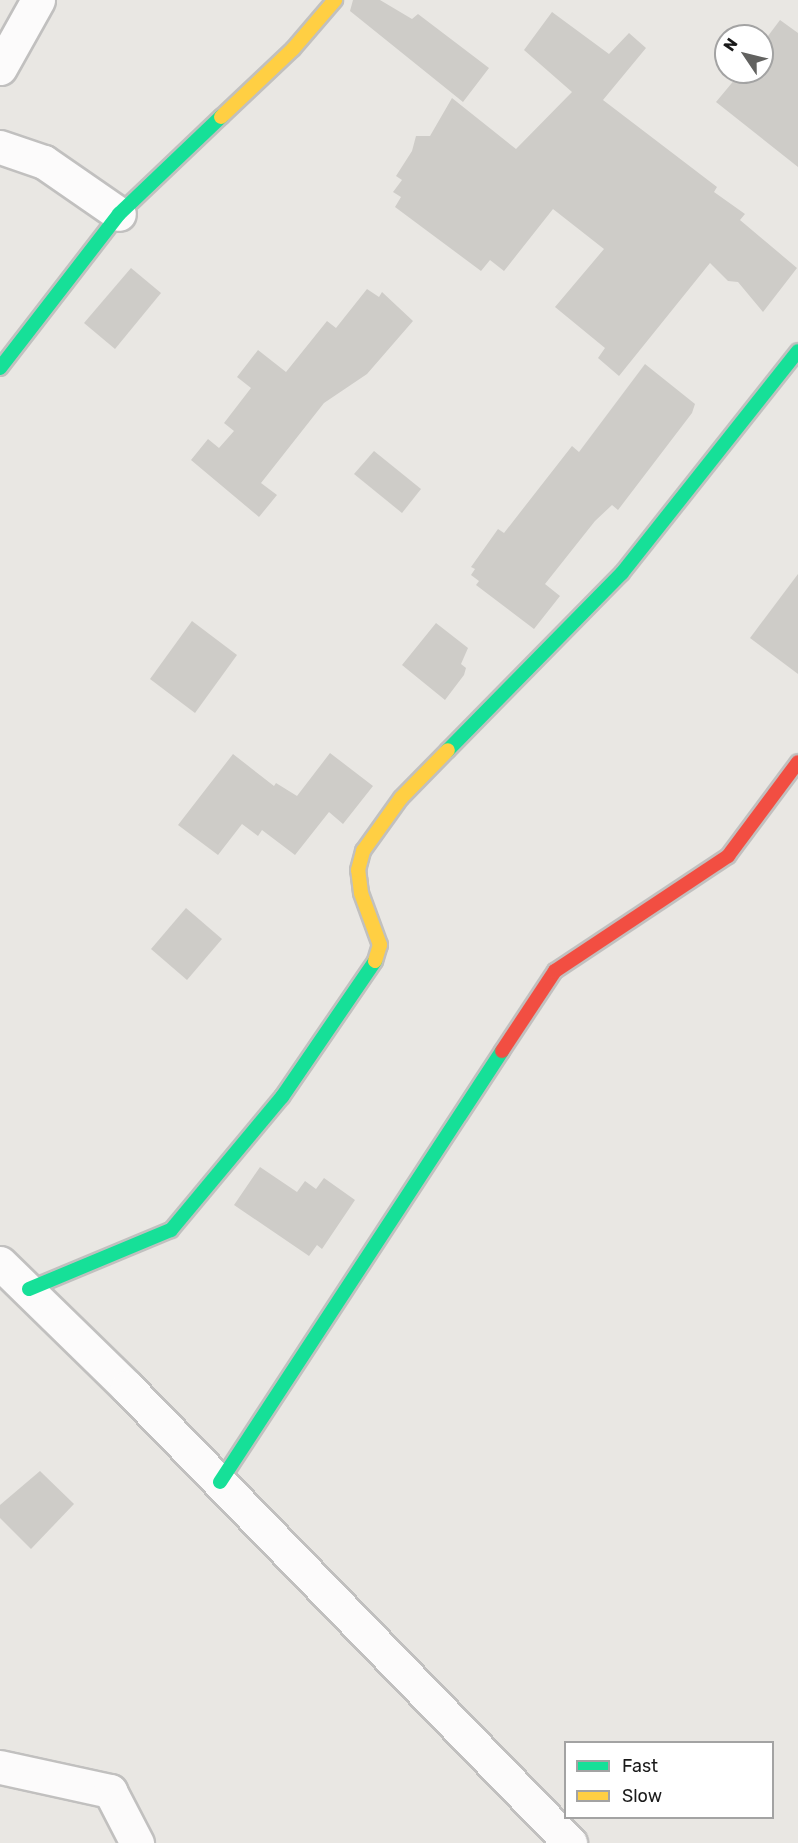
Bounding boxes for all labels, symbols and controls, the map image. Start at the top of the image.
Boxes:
north arrow [714,24,774,84]
text: N [719,34,742,55]
legend [564,1741,774,1819]
text: Fast [622,1755,658,1777]
text: Slow [622,1785,662,1807]

